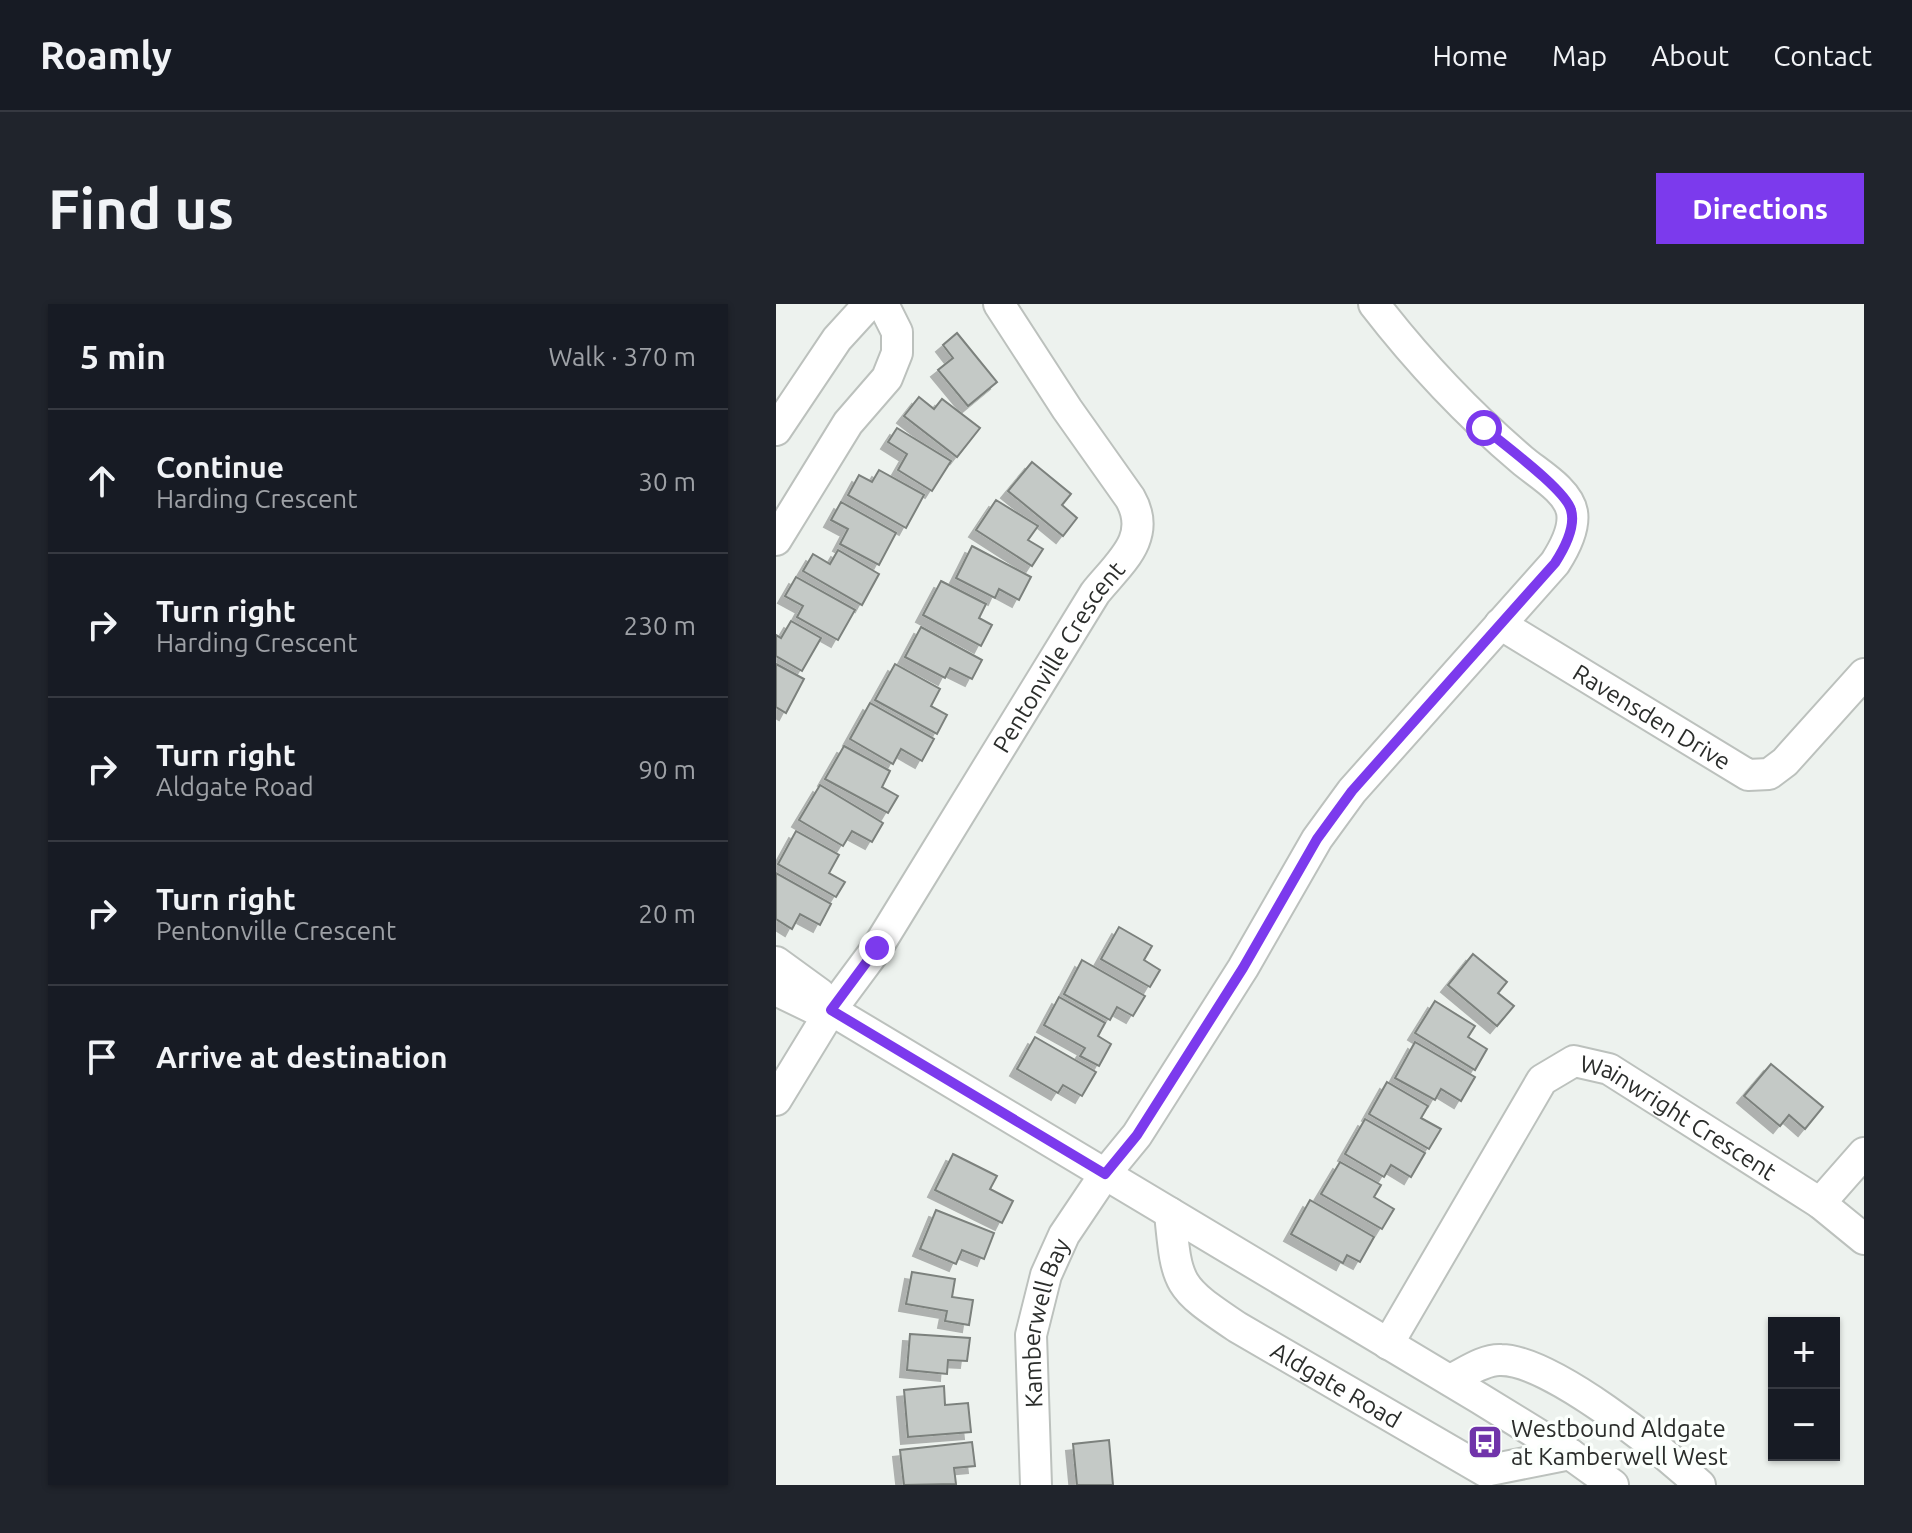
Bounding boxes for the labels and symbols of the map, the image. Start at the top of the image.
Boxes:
route start [1466,410,1502,446]
street label: Pentonville Crescent [987,555,1130,757]
street label: Ravensden Drive [1568,658,1736,775]
route end [859,930,895,966]
street label: Wainwright Crescent [1578,1049,1782,1186]
street label: Kamberwell Bay [1017,1234,1074,1408]
street label: Aldgate Road [1267,1336,1406,1433]
place label: Westbound Aldgate at Kamberwell West [1511,1415,1728,1470]
bus stop icon: Westbound Aldgate at Kamberwell West [1466,1423,1504,1461]

